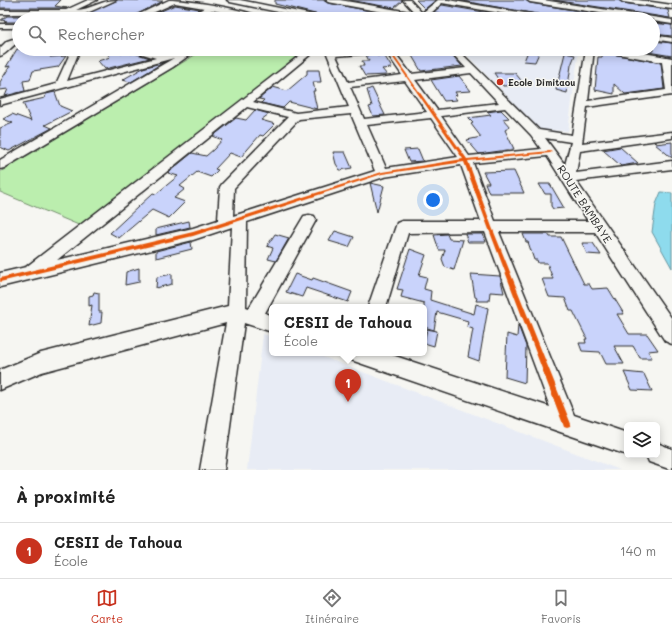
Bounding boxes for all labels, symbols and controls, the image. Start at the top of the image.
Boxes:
search box [12,12,660,56]
icon: search [26,23,48,45]
text: Rechercher [58,24,145,44]
marker: Ecole Dimitaou [495,77,505,87]
place label: Ecole Dimitaou [508,77,575,88]
street label: ROUTE BAMBAYE [554,162,616,246]
your location [423,190,443,210]
popup [269,304,427,356]
text: CESII de Tahoua [284,312,412,332]
text: École [284,332,318,349]
pin: 1 [335,369,361,402]
map controls [624,422,660,458]
button: layers [624,422,660,458]
text: À proximité [16,485,115,507]
text: CESII de Tahoua [54,532,182,552]
text: 1 [26,542,32,559]
text: 140 m [620,542,656,559]
text: École [54,552,88,569]
tab: Carte [91,587,123,626]
tab: Itinéraire [305,587,359,626]
tab: Favoris [541,587,581,626]

